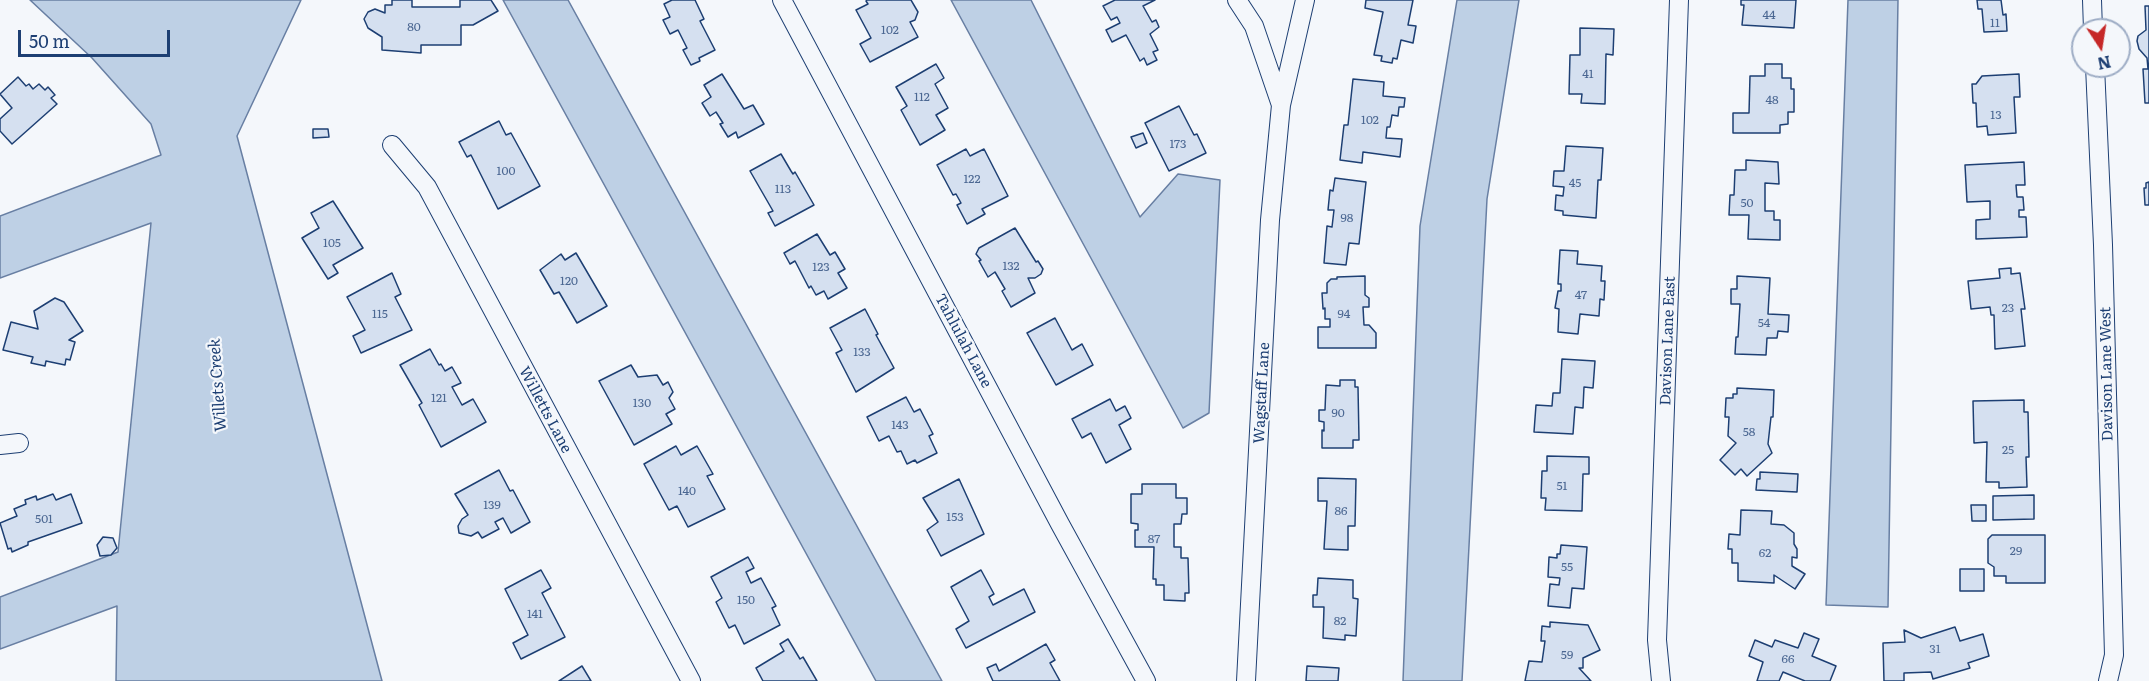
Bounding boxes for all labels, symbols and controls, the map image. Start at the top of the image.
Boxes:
house number: 44 [1762,8,1776,22]
house number: 11 [1990,16,2000,30]
scale bar [21,18,172,56]
north arrow [2071,18,2131,78]
house number: 80 [407,20,421,34]
house number: 102 [881,23,899,37]
text: 50 m [29,27,70,54]
text: N [2095,51,2113,77]
house number: 41 [1582,67,1594,81]
house number: 112 [914,90,930,104]
house number: 48 [1765,93,1779,107]
house number: 13 [1990,108,2002,122]
house number: 102 [1361,113,1379,127]
house number: 173 [1170,137,1186,151]
house number: 100 [497,164,515,178]
house number: 122 [963,172,981,186]
house number: 45 [1569,176,1581,190]
house number: 113 [775,182,791,196]
house number: 50 [1740,196,1754,210]
house number: 98 [1341,211,1353,225]
house number: 105 [323,236,341,250]
house number: 132 [1002,259,1020,273]
house number: 123 [812,260,830,274]
house number: 120 [560,274,578,288]
street label: Davison Lane East [1657,276,1679,406]
house number: 47 [1575,288,1587,302]
street label: Tahlulah Lane [931,291,995,391]
house number: 23 [2002,301,2014,315]
house number: 115 [372,307,388,321]
house number: 94 [1338,307,1350,321]
street label: Davison Lane West [2097,307,2117,441]
house number: 54 [1758,316,1770,330]
water label: Willets Creek [205,338,231,432]
street label: Wagstaff Lane [1250,342,1274,444]
house number: 133 [853,345,871,359]
street label: Willetts Lane [515,364,575,456]
house number: 121 [431,391,447,405]
house number: 130 [633,396,651,410]
house number: 90 [1331,406,1345,420]
house number: 143 [891,418,909,432]
house number: 58 [1743,425,1755,439]
house number: 25 [2002,443,2014,457]
house number: 51 [1557,479,1567,493]
house number: 140 [678,484,696,498]
house number: 139 [483,498,501,512]
house number: 86 [1334,504,1348,518]
house number: 153 [946,510,964,524]
house number: 501 [35,512,53,526]
house number: 87 [1148,532,1160,546]
house number: 29 [2010,544,2022,558]
house number: 62 [1759,546,1771,560]
house number: 55 [1561,560,1573,574]
house number: 150 [737,593,755,607]
house number: 141 [527,607,543,621]
house number: 82 [1334,614,1346,628]
house number: 31 [1929,642,1941,656]
house number: 59 [1561,648,1573,662]
house number: 66 [1782,652,1794,666]

